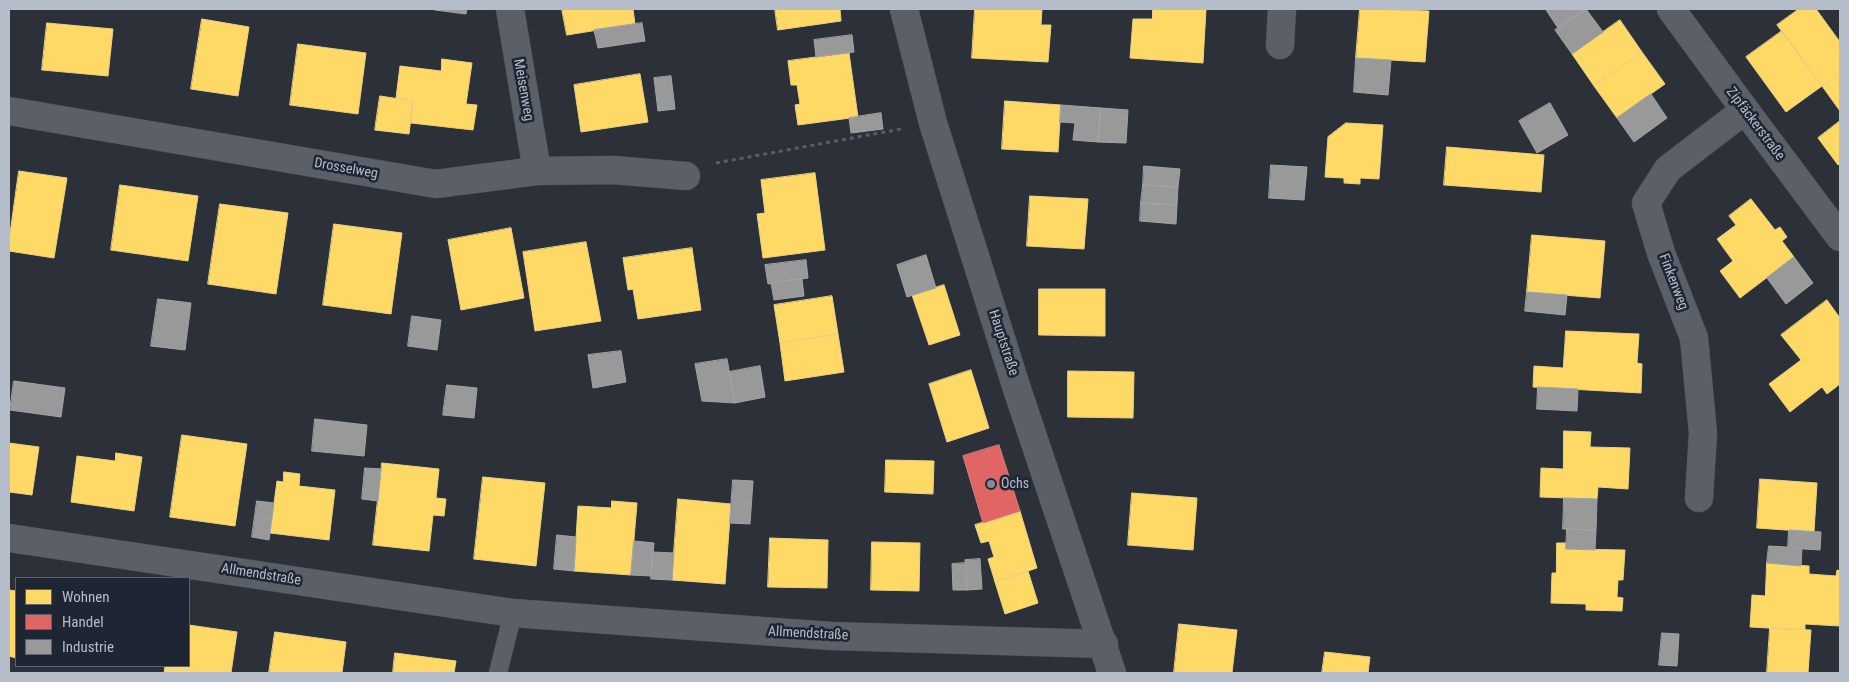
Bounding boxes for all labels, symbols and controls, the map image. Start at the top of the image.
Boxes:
street label: Meisenweg [509,58,537,122]
street label: Zipfäckerstraße [1722,84,1788,164]
street label: Drosselweg [313,155,379,183]
street label: Finkenweg [1655,252,1691,312]
street label: Hauptstraße [984,308,1022,378]
place label: Ochs [1001,476,1029,492]
marker: Ochs [985,478,997,490]
street label: Allmendstraße [220,560,302,590]
legend [15,577,190,667]
text: Wohnen [62,588,110,606]
text: Handel [62,613,104,631]
street label: Allmendstraße [767,624,849,644]
text: Industrie [62,638,114,656]

